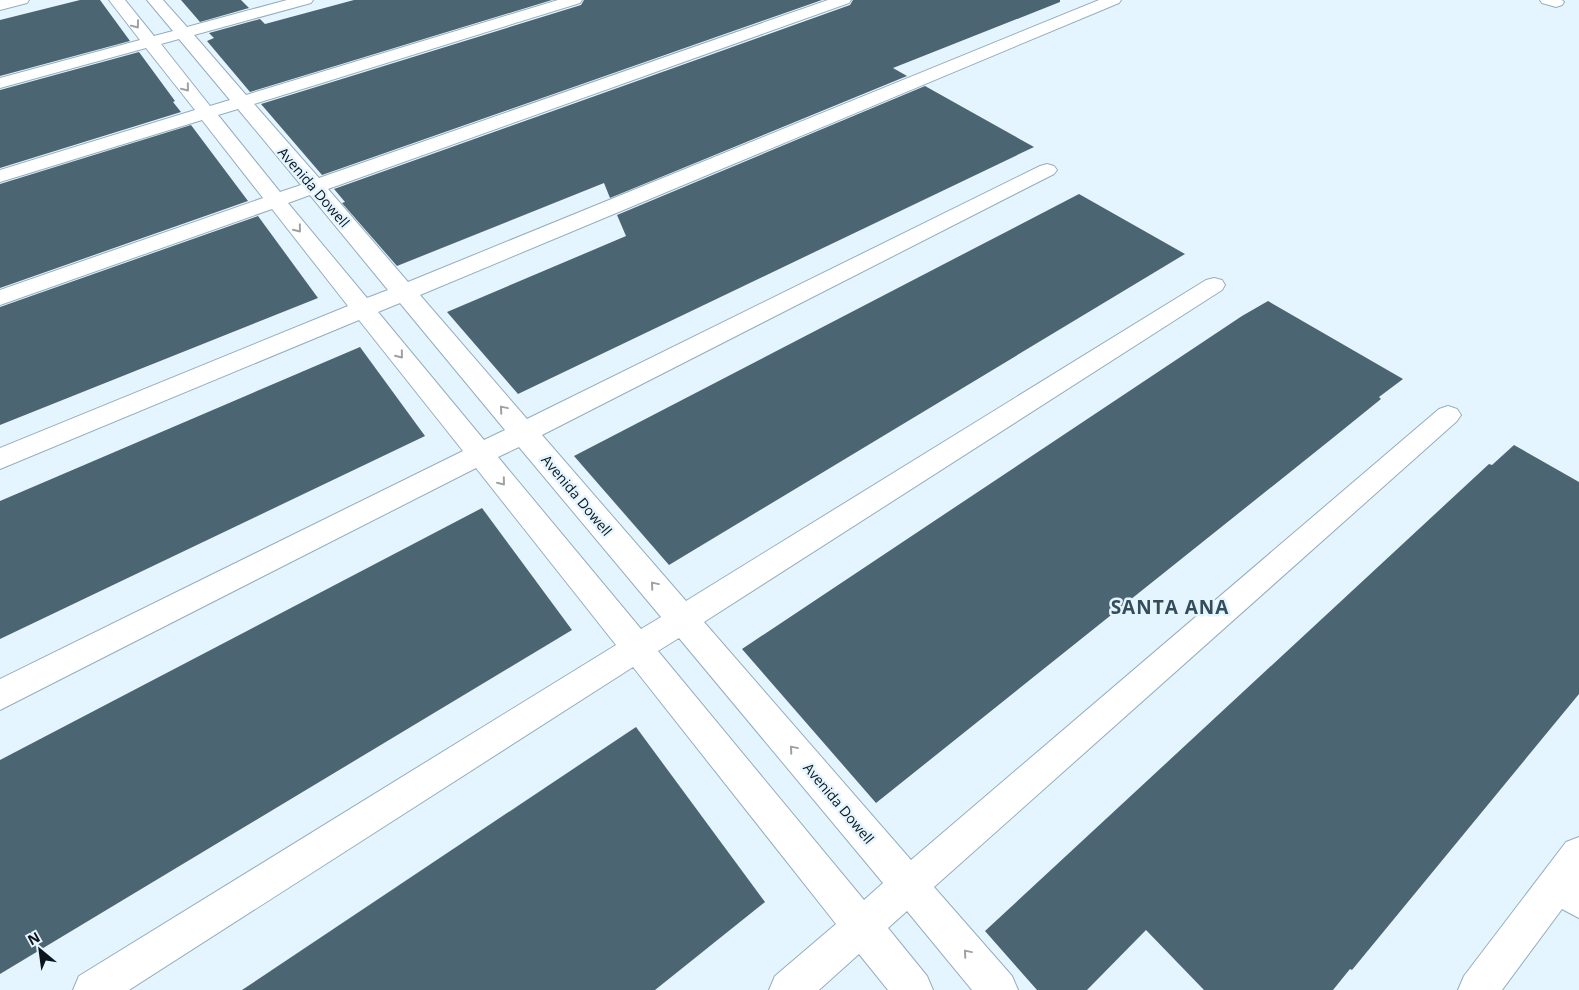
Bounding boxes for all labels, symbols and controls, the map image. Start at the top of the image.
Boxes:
one-way arrow [130,19,139,29]
one-way arrow [180,82,188,91]
street label: Avenida Dowell [274,143,354,231]
one-way arrow [293,223,302,232]
one-way arrow [395,349,403,358]
one-way arrow [500,405,509,414]
street label: Avenida Dowell [538,451,616,539]
one-way arrow [497,476,505,485]
one-way arrow [651,582,660,591]
district label: SANTA ANA [1111,594,1229,620]
one-way arrow [791,746,799,755]
street label: Avenida Dowell [800,759,878,847]
north arrow [15,925,65,975]
text: N [24,927,43,949]
one-way arrow [964,950,972,959]

